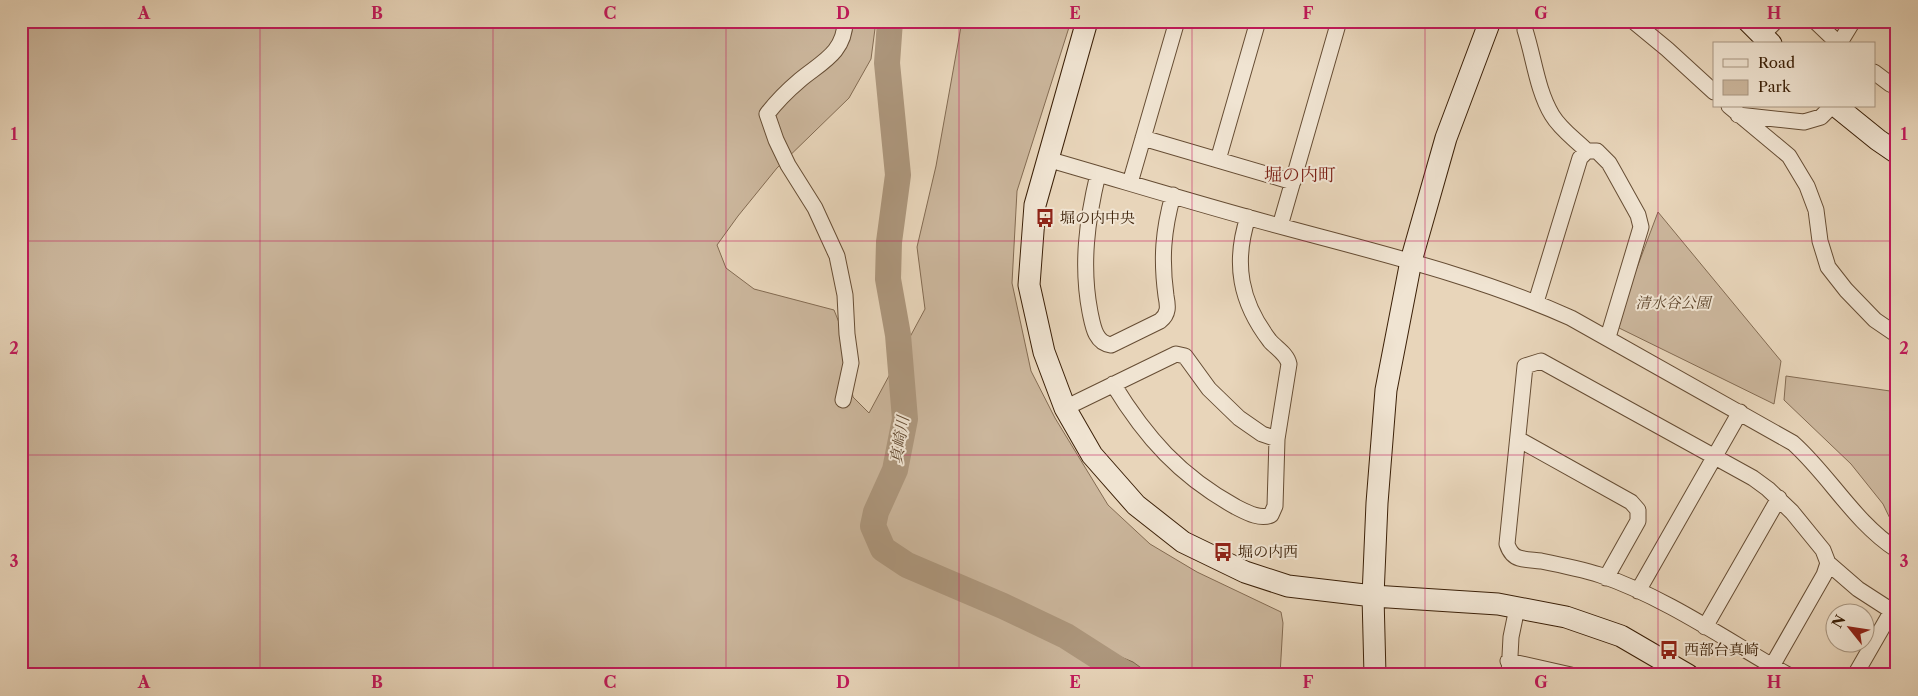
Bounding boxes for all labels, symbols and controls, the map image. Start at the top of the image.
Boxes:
text: A [137,3,151,23]
text: B [371,3,383,23]
text: C [604,3,616,23]
text: D [836,3,850,23]
text: E [1069,3,1081,23]
text: F [1303,3,1314,23]
text: G [1534,3,1548,23]
text: H [1767,3,1781,23]
legend [1713,42,1876,108]
text: Road [1758,53,1795,72]
text: Park [1758,77,1792,96]
text: 1 [10,124,18,144]
text: 1 [1900,124,1908,144]
district label: 堀の内町 [1264,164,1336,186]
bus stop icon: 堀の内中央 [1034,207,1056,229]
place label: 堀の内中央 [1060,208,1135,227]
park label: 清水谷公園 [1635,293,1713,312]
text: 2 [9,338,19,358]
text: 2 [1899,338,1909,358]
water label: 真崎川 [885,413,913,465]
bus stop icon: 堀の内西 [1212,541,1234,563]
place label: 堀の内西 [1238,542,1298,561]
text: 3 [9,551,19,571]
text: 3 [1899,551,1909,571]
north arrow [1826,604,1876,654]
text: N [1828,612,1850,631]
bus stop icon: 西部台真崎 [1658,639,1680,661]
place label: 西部台真崎 [1684,640,1759,659]
text: A [137,672,151,692]
text: B [371,672,383,692]
text: C [604,672,616,692]
text: D [836,672,850,692]
text: E [1069,672,1081,692]
text: F [1303,672,1314,692]
text: G [1534,672,1548,692]
text: H [1767,672,1781,692]

